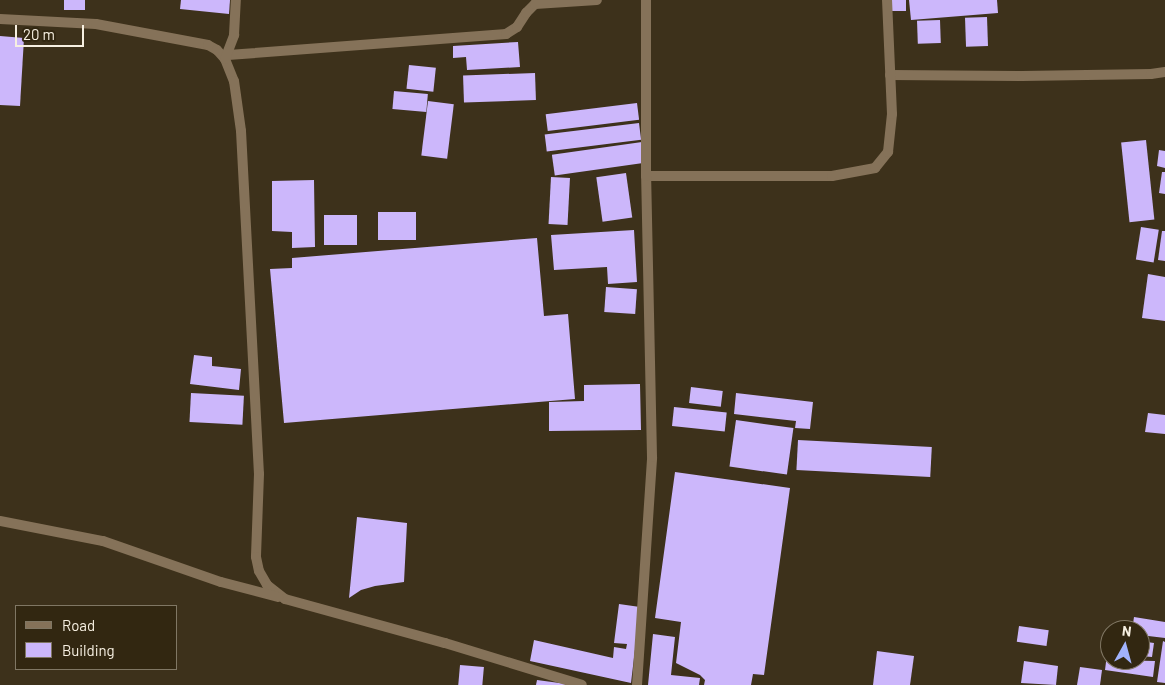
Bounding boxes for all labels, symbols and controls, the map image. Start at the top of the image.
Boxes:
scale bar [18,15,86,47]
text: 20 m [23,25,55,43]
legend [15,605,178,670]
text: Road [62,616,95,634]
north arrow [1100,620,1150,670]
text: N [1121,622,1132,640]
text: Building [62,641,115,659]

